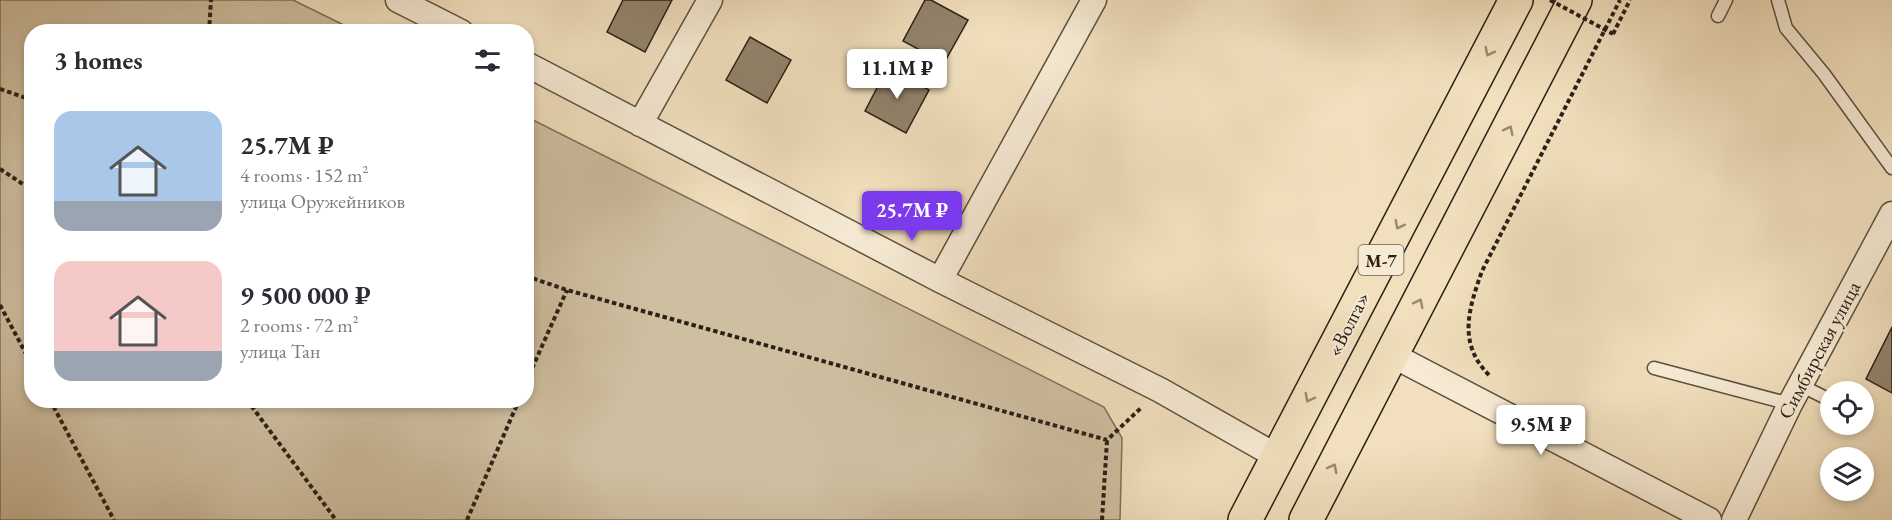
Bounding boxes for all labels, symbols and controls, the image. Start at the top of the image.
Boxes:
text: 3 homes [54,43,143,77]
icon: filters [471,44,504,77]
one-way arrow [1485,46,1496,56]
pin: 11.1M ₽ [842,49,952,100]
text: 11.1M ₽ [861,55,933,81]
one-way arrow [1501,125,1513,136]
text: 25.7M ₽ [240,128,334,162]
icon: home [102,135,174,207]
text: 4 rooms · 152 m² [240,162,368,188]
text: улица Оружейников [240,188,405,214]
pin: 25.7M ₽ [857,191,967,242]
text: 25.7M ₽ [876,197,948,223]
one-way arrow [1395,219,1406,229]
road number: М-7 [1358,245,1404,275]
street label: Симбирская улица [1772,277,1866,423]
text: 9 500 000 ₽ [240,278,371,312]
icon: home [102,285,174,357]
street label: «Волга» [1321,287,1375,361]
one-way arrow [1412,298,1424,309]
text: 2 rooms · 72 m² [240,312,359,338]
text: улица Тан [240,338,320,364]
map controls [1820,381,1874,501]
button: locate [1820,381,1874,435]
one-way arrow [1305,392,1316,402]
pin: 9.5M ₽ [1492,405,1590,456]
text: 9.5M ₽ [1510,411,1572,437]
button: layers [1820,447,1874,501]
one-way arrow [1326,464,1337,474]

